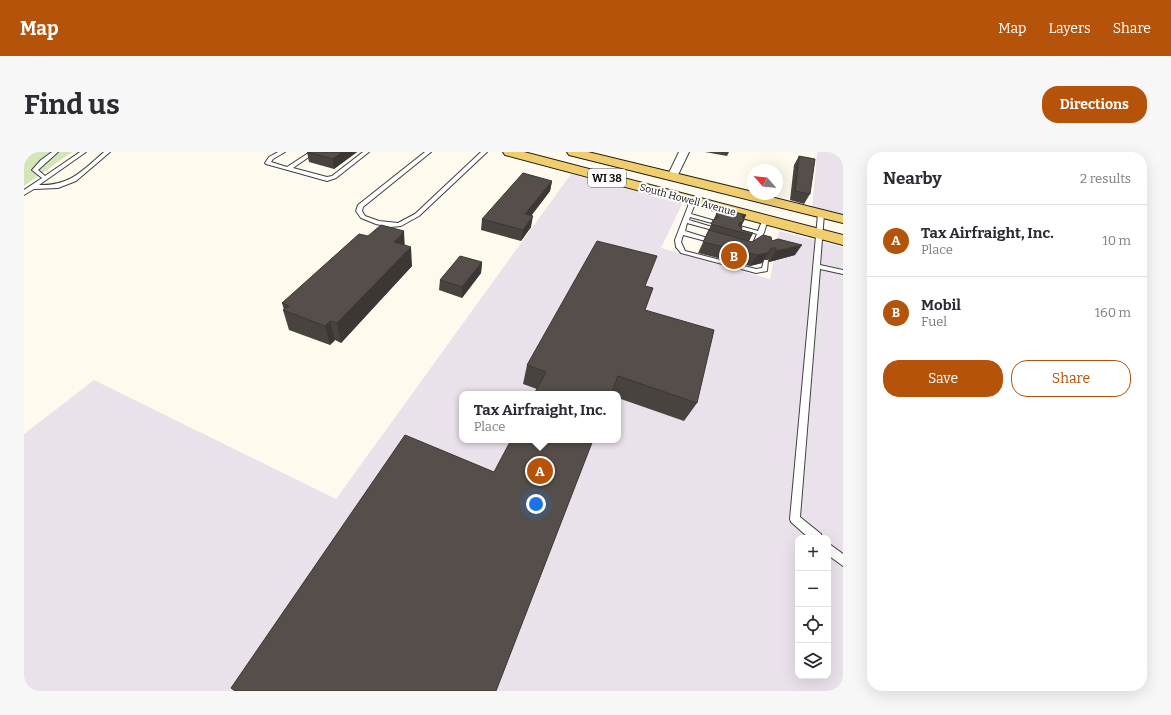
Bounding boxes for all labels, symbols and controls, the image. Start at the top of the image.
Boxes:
text: Map [20,17,59,40]
text: Map [998,20,1026,37]
text: Layers [1048,20,1091,37]
text: Share [1113,20,1151,37]
button: Directions [1042,86,1147,123]
text: Find us [24,88,120,121]
north arrow [747,164,783,200]
text: Nearby [883,168,942,189]
road number: WI 38 [588,169,626,187]
text: 2 results [1080,171,1131,186]
street label: South Howell Avenue [638,181,737,219]
text: Tax Airfraight, Inc. [921,224,1054,242]
text: A [891,233,901,248]
text: 10 m [1102,233,1131,248]
pin: B [721,241,747,271]
text: Place [921,242,953,257]
text: Mobil [921,296,961,314]
text: B [892,305,900,320]
text: 160 m [1095,305,1131,320]
text: Fuel [921,314,947,329]
button: Save [883,360,1003,397]
button: Share [1011,360,1131,397]
popup [459,391,621,443]
text: Tax Airfraight, Inc. [474,401,606,419]
text: Place [474,419,505,434]
pin: A [527,456,553,486]
your location [526,494,546,514]
map controls [795,535,831,679]
button: + [795,535,831,571]
button: − [795,571,831,607]
button: locate [795,607,831,643]
button: layers [795,643,831,679]

